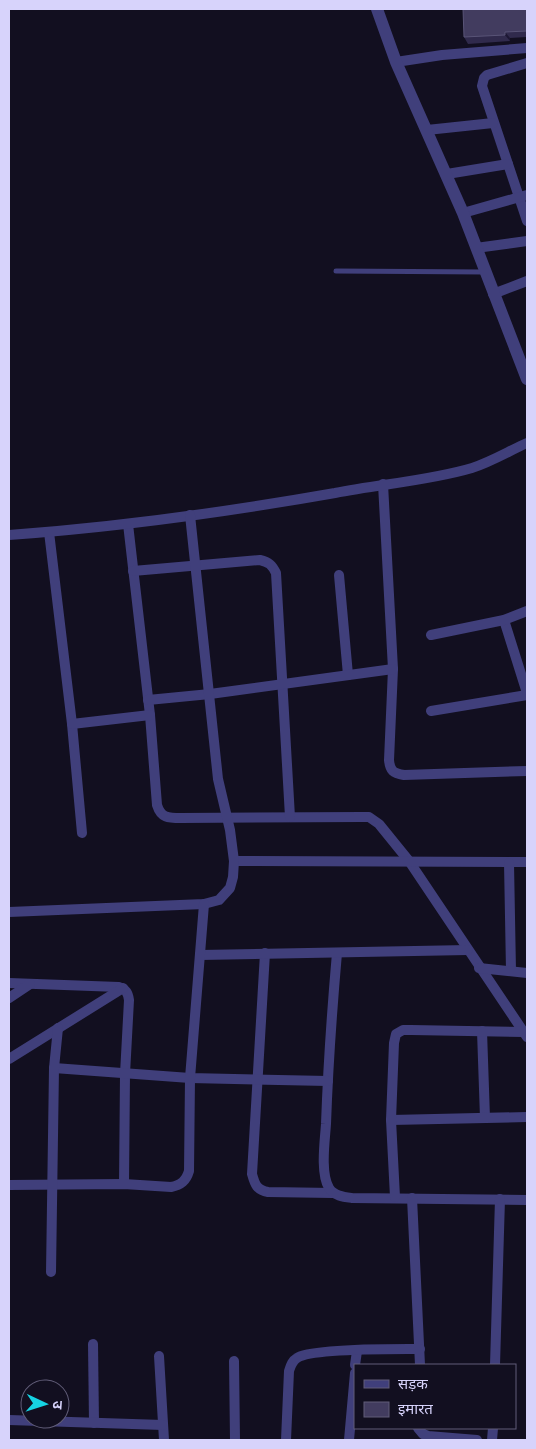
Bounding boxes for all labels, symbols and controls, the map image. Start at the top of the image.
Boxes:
legend [354,1364,516,1429]
text: सड़क [398,1375,428,1393]
north arrow [20,1379,70,1429]
text: उ [50,1400,66,1410]
text: इमारत [398,1400,433,1418]

